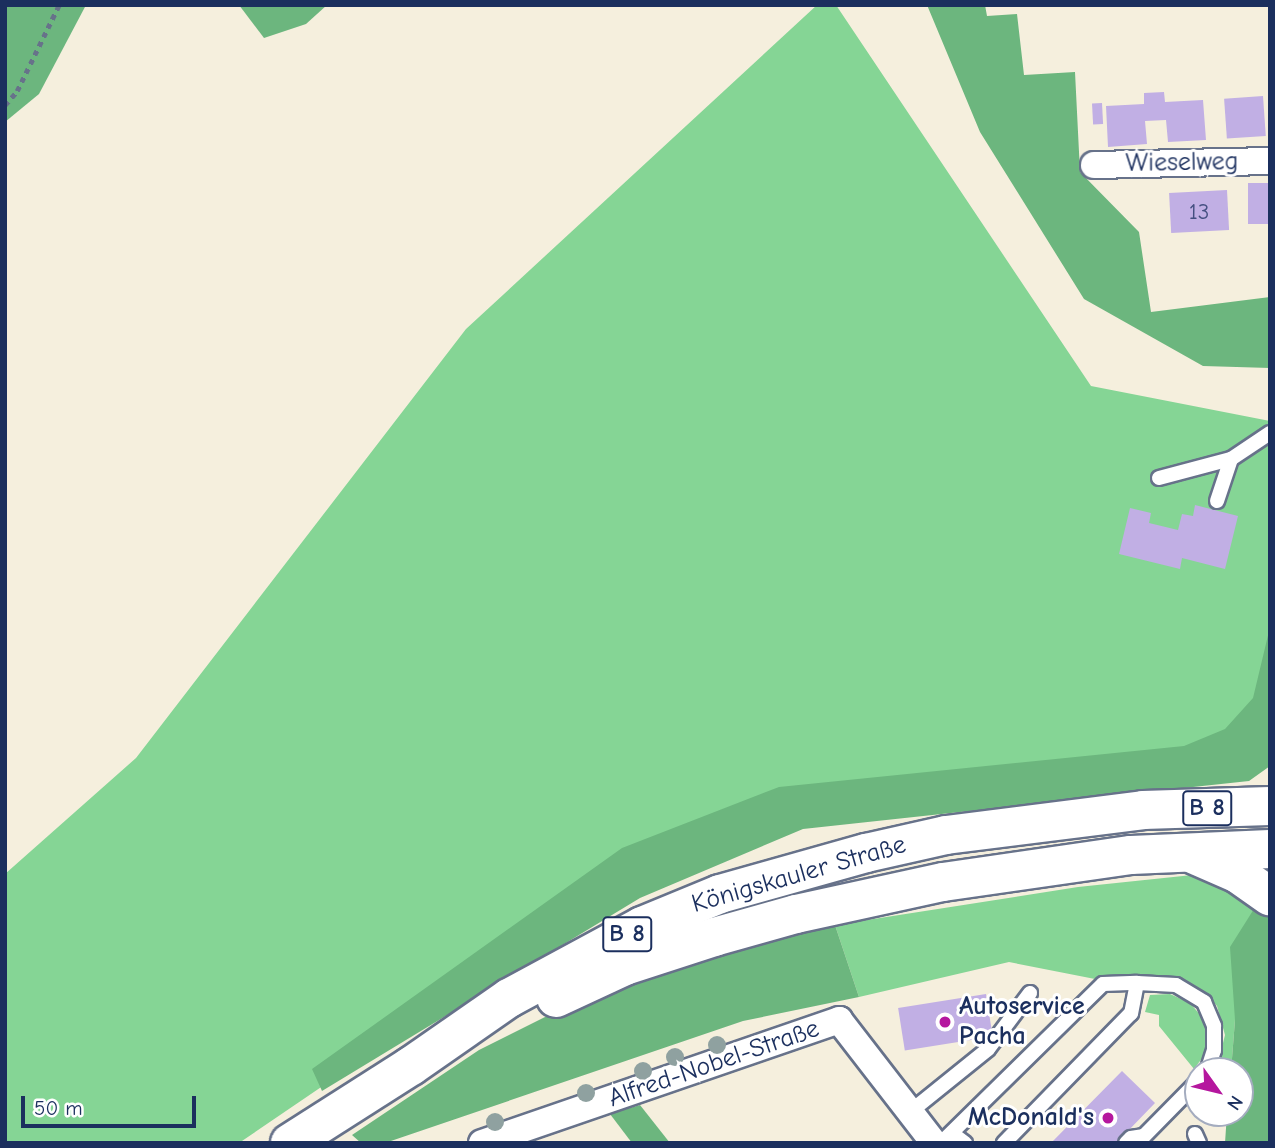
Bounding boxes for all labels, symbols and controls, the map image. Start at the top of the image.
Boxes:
street label: Wieselweg [1125,146,1239,180]
house number: 13 [1189,198,1209,226]
road number: B 8 [1181,788,1233,828]
street label: Königskauler Straße [688,829,910,921]
road number: B 8 [601,914,653,954]
place label: Autoservice Pacha [959,991,1085,1052]
street label: Alfred-Nobel-Straße [605,1013,823,1115]
marker: Autoservice Pacha [937,1014,953,1030]
north arrow [1184,1057,1254,1127]
scale bar [24,1082,200,1126]
text: N [1222,1091,1247,1114]
text: 50 m [34,1096,83,1120]
place label: McDonald's [968,1102,1094,1134]
marker: McDonald's [1100,1110,1116,1126]

